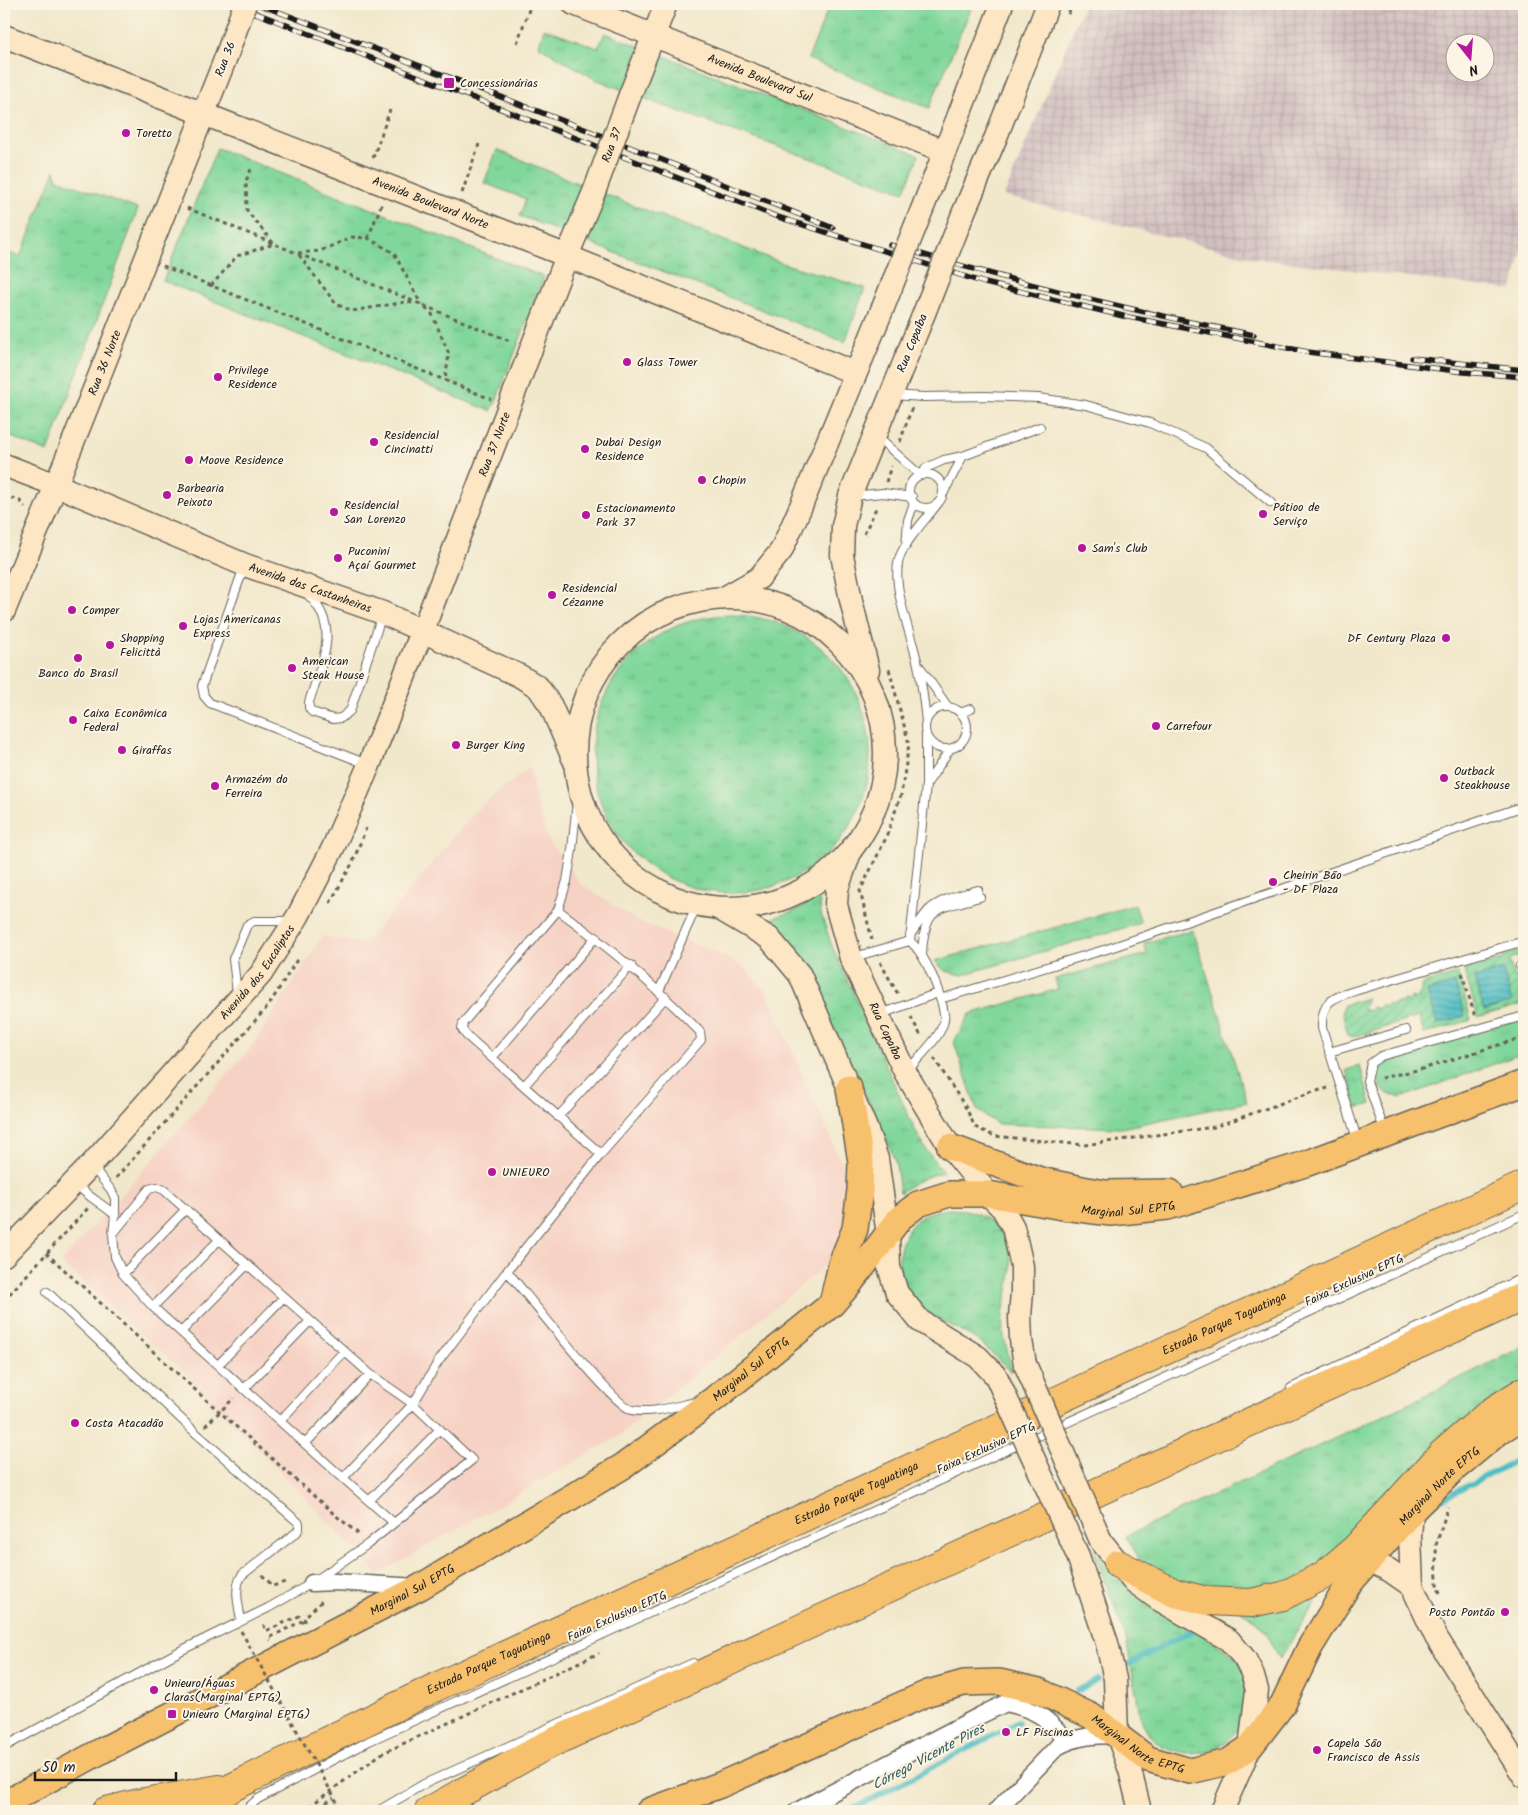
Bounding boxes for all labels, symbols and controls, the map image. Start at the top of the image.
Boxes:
north arrow [1446,32,1496,82]
street label: Rua 36 [210,39,241,80]
street label: Avenida Boulevard Sul [704,49,815,108]
text: N [1466,58,1481,81]
place label: Concessionárias [460,74,538,93]
marker: Concessionárias [442,76,456,90]
place label: Toretto [136,124,172,143]
street label: Rua 37 [597,125,627,165]
marker: Toretto [120,127,132,139]
street label: Avenida Boulevard Norte [369,172,492,235]
street label: Rua Copaíba [892,311,933,375]
street label: Rua 36 Norte [83,327,127,398]
place label: Glass Tower [637,353,698,372]
marker: Glass Tower [621,356,633,368]
place label: Privilege Residence [228,361,278,394]
marker: Privilege Residence [212,371,224,383]
street label: Rua 37 Norte [474,409,516,480]
place label: Residencial Cincinatti [384,426,439,459]
place label: Dubai Design Residence [595,433,661,466]
marker: Residencial Cincinatti [368,436,380,448]
marker: Dubai Design Residence [579,443,591,455]
place label: Moove Residence [199,451,284,470]
marker: Moove Residence [183,454,195,466]
place label: Chopin [712,471,746,490]
marker: Chopin [696,474,708,486]
place label: Barbearia Peixoto [177,479,224,512]
marker: Barbearia Peixoto [161,489,173,501]
place label: Residencial San Lorenzo [344,496,406,529]
place label: Pátioo de Serviço [1273,498,1320,531]
place label: Estacionamento Park 37 [596,499,676,532]
marker: Residencial San Lorenzo [328,506,340,518]
marker: Pátioo de Serviço [1257,508,1269,520]
marker: Estacionamento Park 37 [580,509,592,521]
place label: Sam's Club [1092,539,1148,558]
place label: Puconini Açaí Gourmet [348,542,416,575]
marker: Sam's Club [1076,542,1088,554]
marker: Puconini Açaí Gourmet [332,552,344,564]
street label: Avenida das Castanheiras [246,558,374,618]
place label: Residencial Cézanne [562,579,617,612]
marker: Residencial Cézanne [546,589,558,601]
place label: Comper [82,601,120,620]
marker: Comper [66,604,78,616]
place label: Lojas Americanas Express [193,610,281,643]
marker: Lojas Americanas Express [177,620,189,632]
place label: Shopping Felicittà [120,629,165,662]
place label: DF Century Plaza [1347,629,1436,648]
marker: DF Century Plaza [1440,632,1452,644]
marker: Shopping Felicittà [104,639,116,651]
marker: Banco do Brasil [72,652,84,664]
place label: American Steak House [302,652,365,685]
marker: American Steak House [286,662,298,674]
place label: Banco do Brasil [38,664,118,683]
place label: Caixa Econômica Federal [83,704,168,737]
marker: Caixa Econômica Federal [67,714,79,726]
place label: Carrefour [1166,717,1213,736]
marker: Carrefour [1150,720,1162,732]
place label: Burger King [466,736,526,755]
marker: Burger King [450,739,462,751]
place label: Giraffas [132,741,172,760]
marker: Giraffas [116,744,128,756]
place label: Outback Steakhouse [1454,762,1510,795]
place label: Armazém do Ferreira [225,770,288,803]
marker: Outback Steakhouse [1438,772,1450,784]
marker: Armazém do Ferreira [209,780,221,792]
place label: Cheirin Bão - DF Plaza [1283,866,1342,899]
marker: Cheirin Bão - DF Plaza [1267,876,1279,888]
street label: Avenida dos Eucaliptos [215,921,300,1024]
street label: Rua Copaíba [863,999,907,1064]
place label: UNIEURO [502,1163,550,1182]
marker: UNIEURO [486,1166,498,1178]
street label: Marginal Sul EPTG [1080,1196,1178,1223]
street label: Faixa Exclusiva EPTG [1302,1249,1407,1312]
street label: Estrada Parque Taguatinga [1159,1287,1290,1361]
street label: Marginal Sul EPTG [708,1333,794,1407]
place label: Costa Atacadão [85,1414,163,1433]
marker: Costa Atacadão [69,1417,81,1429]
street label: Faixa Exclusiva EPTG [934,1417,1039,1480]
street label: Marginal Norte EPTG [1395,1442,1485,1530]
street label: Estrada Parque Taguatinga [791,1456,922,1530]
street label: Marginal Sul EPTG [366,1559,459,1621]
street label: Faixa Exclusiva EPTG [564,1586,670,1647]
place label: Posto Pontão [1429,1603,1495,1622]
marker: Posto Pontão [1499,1606,1511,1618]
street label: Estrada Parque Taguatinga [423,1626,554,1700]
place label: Unieuro/Águas Claras(Marginal EPTG) [164,1674,281,1707]
marker: Unieuro/Águas Claras(Marginal EPTG) [148,1684,160,1696]
place label: Unieuro (Marginal EPTG) [182,1705,310,1724]
marker: Unieuro (Marginal EPTG) [166,1708,178,1720]
street label: Marginal Norte EPTG [1087,1710,1187,1779]
water label: Córrego Vicente Pires [868,1717,991,1796]
place label: LF Piscinas [1016,1723,1073,1742]
marker: LF Piscinas [1000,1726,1012,1738]
place label: Capela São Francisco de Assis [1327,1734,1420,1767]
marker: Capela São Francisco de Assis [1311,1744,1323,1756]
scale bar [35,1750,176,1782]
text: 50 m [42,1756,76,1780]

